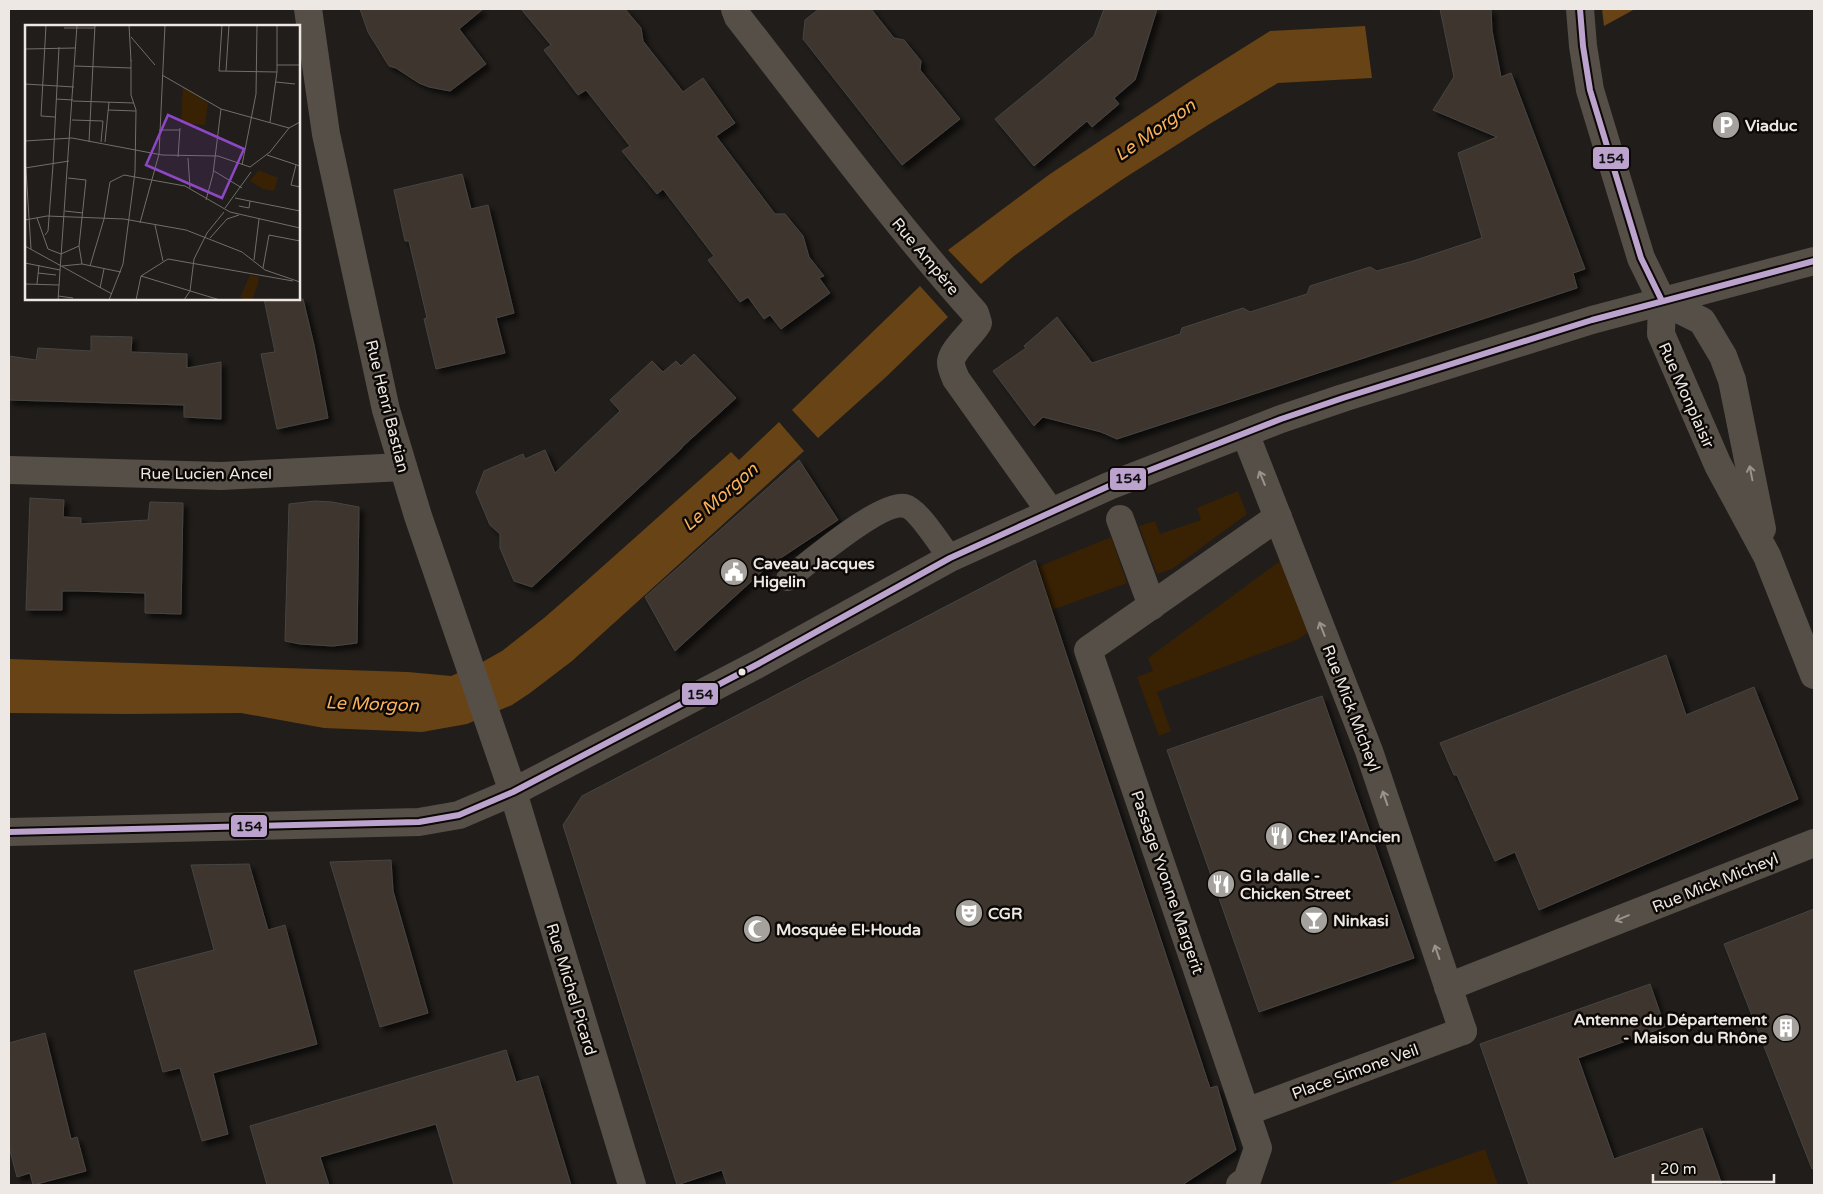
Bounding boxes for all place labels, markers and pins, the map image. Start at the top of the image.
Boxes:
parking icon: Viaduc [1711,110,1741,140]
place label: Viaduc [1745,116,1798,136]
place label: Caveau Jacques Higelin [753,554,875,592]
public building icon: Caveau Jacques Higelin [719,557,749,587]
unlabelled marker [737,667,747,677]
restaurant icon: Chez l'Ancien [1264,821,1294,851]
place label: Chez l'Ancien [1298,827,1400,847]
place label: G la dalle - Chicken Street [1240,866,1352,904]
restaurant icon: G la dalle - Chicken Street [1206,869,1236,899]
theatre icon: CGR [954,898,984,928]
place label: CGR [988,904,1022,924]
bar icon: Ninkasi [1299,905,1329,935]
place label: Ninkasi [1333,911,1389,931]
mosque icon: Mosquée El-Houda [742,914,772,944]
place label: Mosquée El-Houda [776,920,921,940]
place label: Antenne du Département - Maison du Rhône [1573,1010,1768,1048]
building icon: Antenne du Département - Maison du Rhône [1771,1013,1801,1043]

